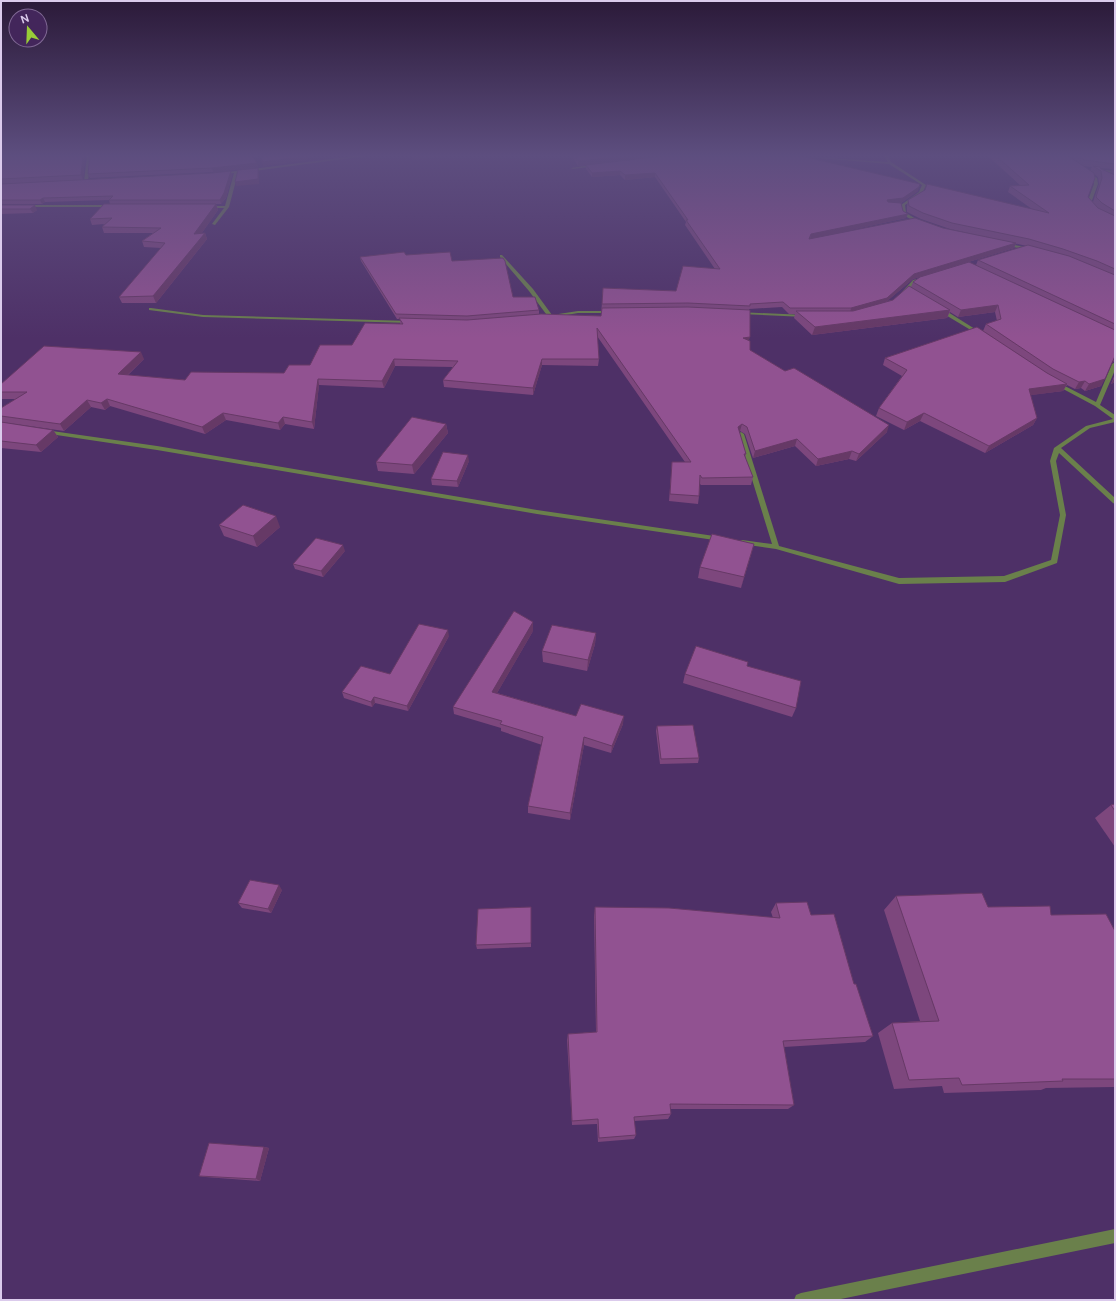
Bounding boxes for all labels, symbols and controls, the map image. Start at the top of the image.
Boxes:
north arrow [8,8,48,48]
text: N [19,11,31,26]

